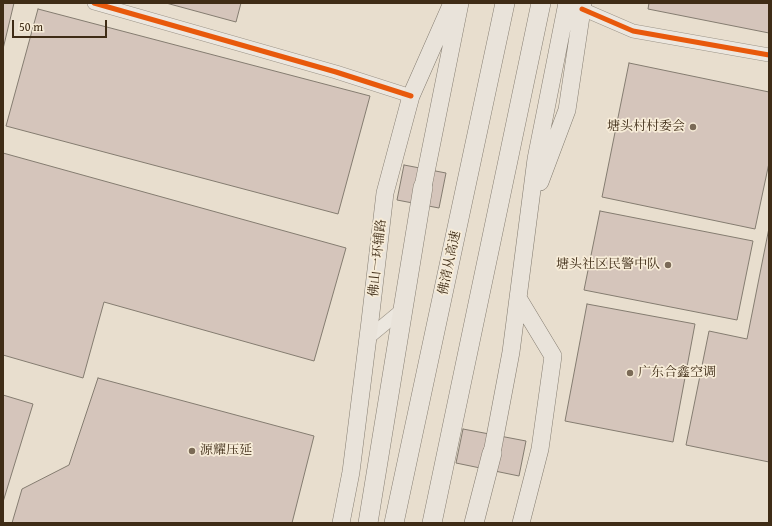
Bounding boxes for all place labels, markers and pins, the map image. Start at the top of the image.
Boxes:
place label: 塘头村村委会 [607,119,685,135]
marker: 塘头村村委会 [688,122,698,132]
place label: 塘头社区民警中队 [556,257,660,273]
marker: 塘头社区民警中队 [663,260,673,270]
place label: 广东合鑫空调 [638,365,716,381]
marker: 广东合鑫空调 [625,368,635,378]
place label: 源耀压延 [200,443,252,459]
marker: 源耀压延 [187,446,197,456]

